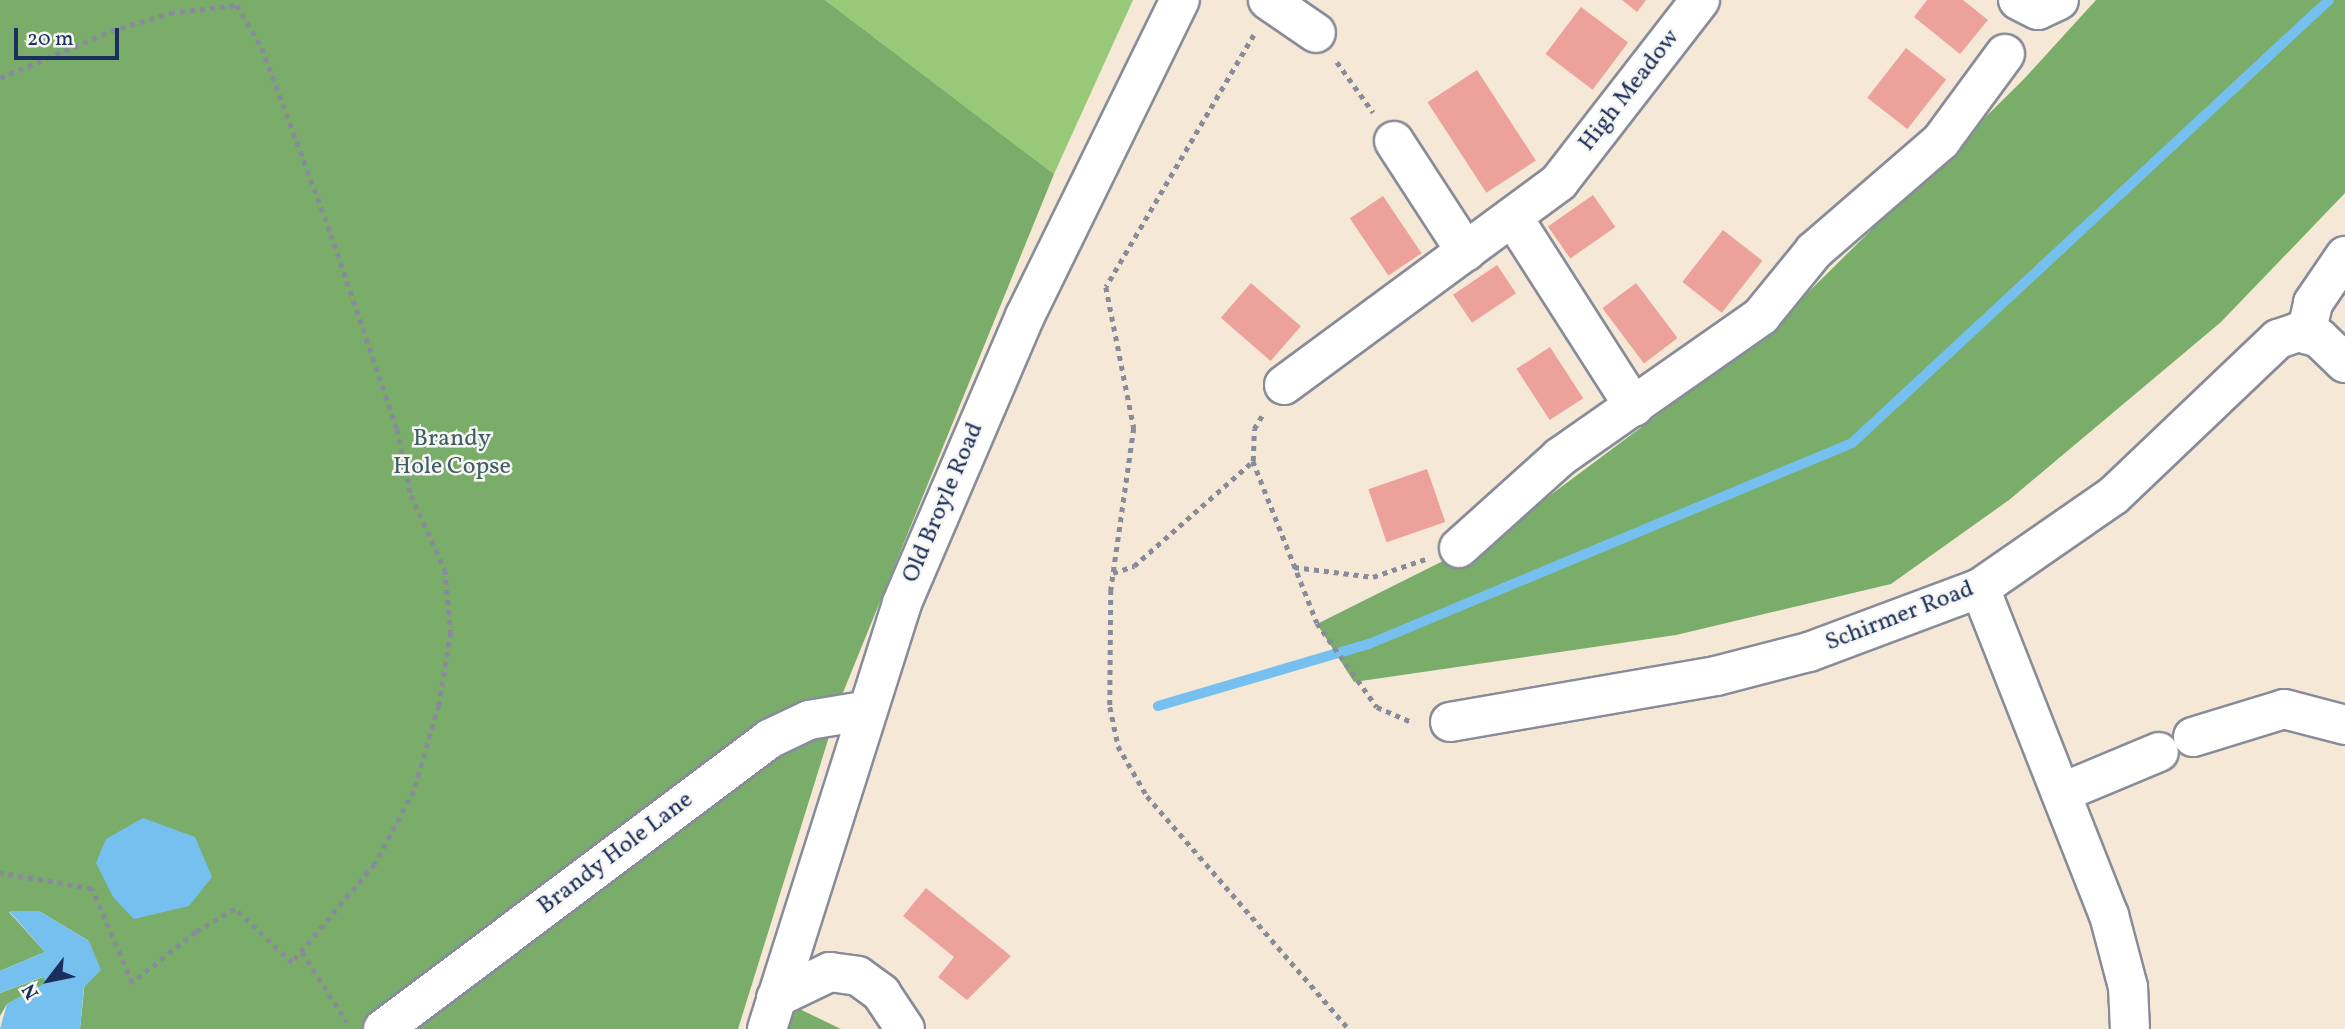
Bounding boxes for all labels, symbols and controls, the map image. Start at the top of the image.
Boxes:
scale bar [18,14,122,58]
street label: High Meadow [1574,24,1686,158]
text: 20 m [27,25,73,54]
street label: Old Broyle Road [897,419,991,587]
park label: Brandy Hole Copse [393,426,511,482]
street label: Schirmer Road [1822,575,1978,659]
street label: Brandy Hole Lane [532,786,700,922]
north arrow [14,945,84,1015]
text: N [17,978,46,1004]

